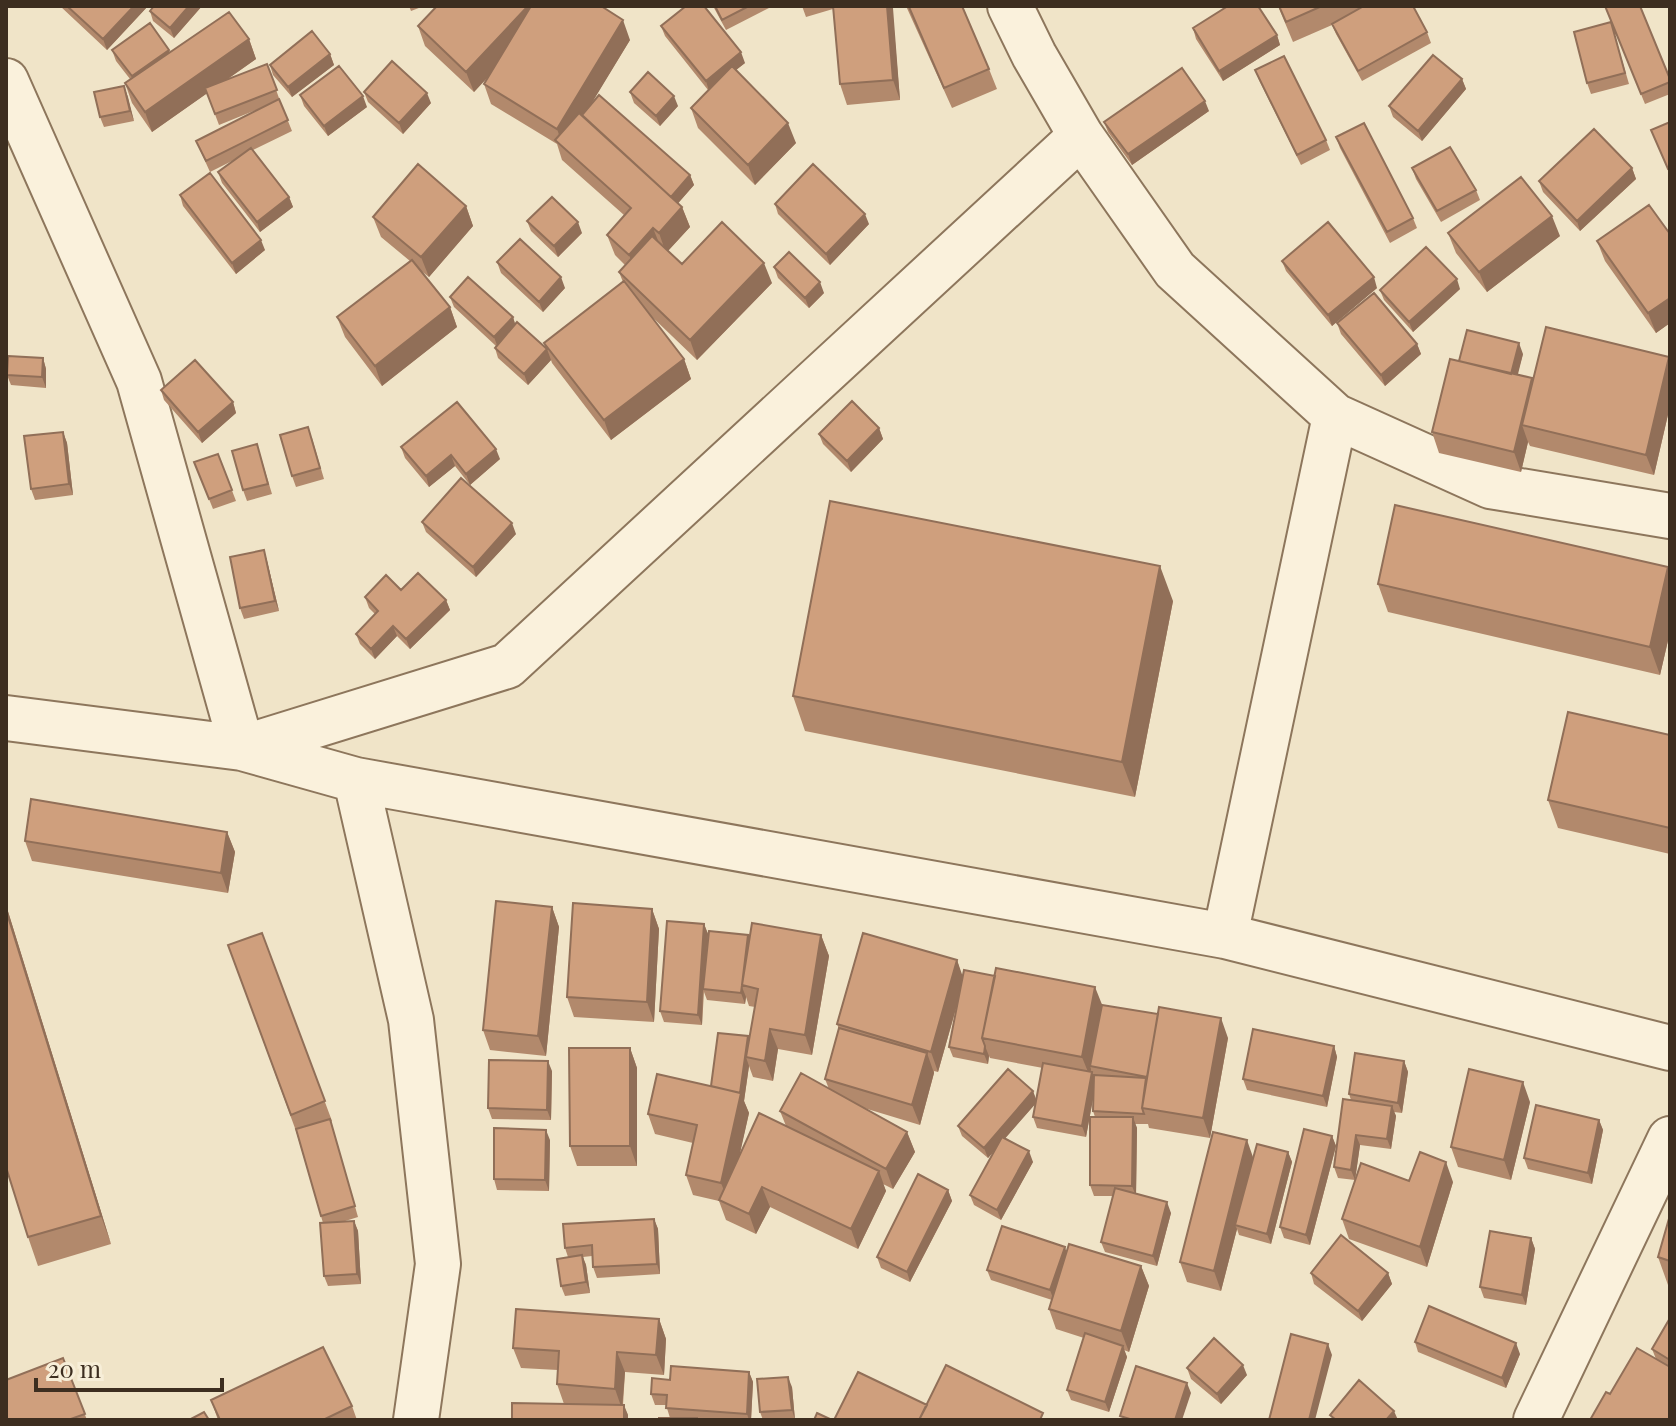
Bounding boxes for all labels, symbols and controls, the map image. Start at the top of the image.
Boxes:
scale bar [36,1342,222,1392]
text: 20 m [48,1352,101,1384]

